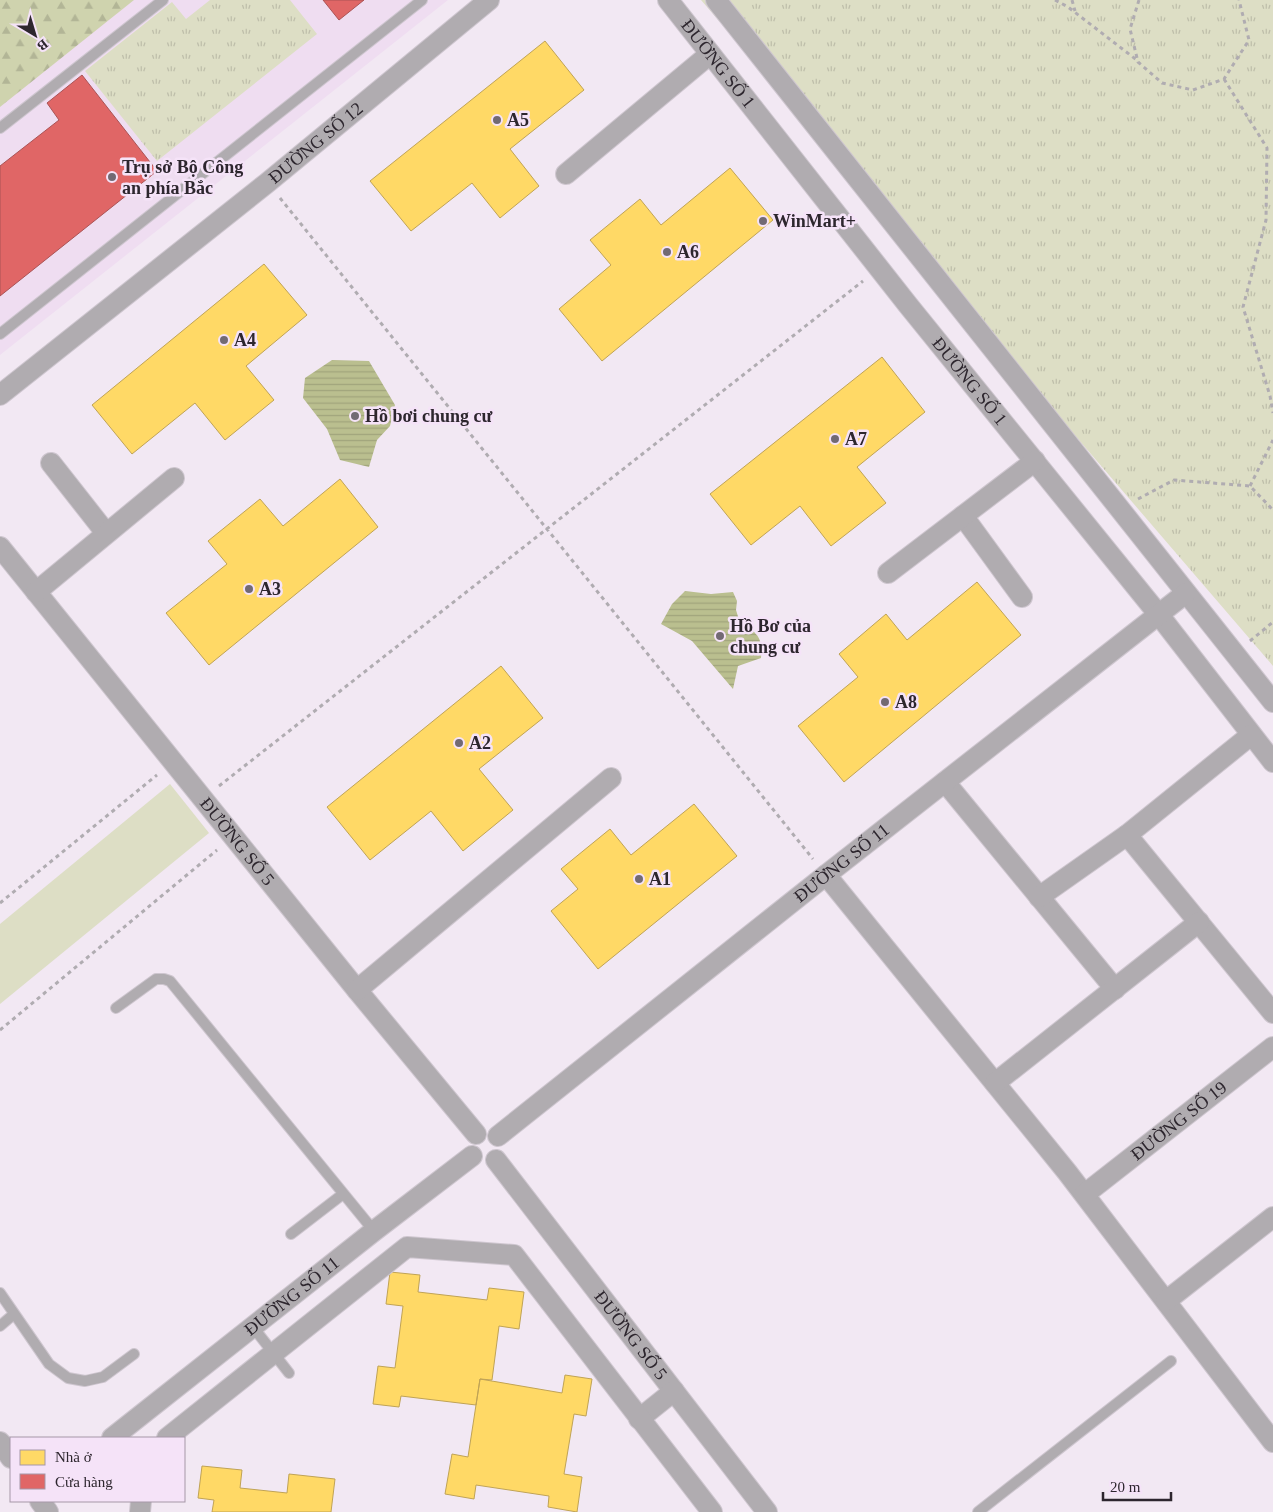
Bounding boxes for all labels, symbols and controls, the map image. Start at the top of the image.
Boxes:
north arrow [10,10,60,60]
street label: ĐƯỜNG SỐ 1 [677,15,759,112]
text: B [34,36,51,54]
street label: ĐƯỜNG SỐ 12 [265,98,367,187]
place label: A5 [507,110,529,130]
marker: A5 [491,114,503,126]
place label: Trụ sở Bộ Công an phía Bắc [122,157,243,198]
marker: Trụ sở Bộ Công an phía Bắc [106,171,118,183]
place label: WinMart+ [773,211,856,231]
marker: WinMart+ [757,215,769,227]
place label: A6 [677,242,699,262]
marker: A6 [661,246,673,258]
place label: A4 [234,330,256,350]
street label: ĐƯỜNG SỐ 1 [928,333,1011,429]
marker: A4 [218,334,230,346]
place label: Hồ bơi chung cư [365,406,492,426]
marker: Hồ bơi chung cư [349,410,361,422]
place label: A7 [845,429,867,449]
marker: A7 [829,433,841,445]
place label: A3 [259,579,281,599]
marker: A3 [243,583,255,595]
place label: Hồ Bơ của chung cư [730,616,811,657]
marker: Hồ Bơ của chung cư [714,630,726,642]
place label: A8 [895,692,917,712]
marker: A8 [879,696,891,708]
place label: A2 [469,733,491,753]
marker: A2 [453,737,465,749]
street label: ĐƯỜNG SỐ 5 [196,793,279,889]
street label: ĐƯỜNG SỐ 11 [790,819,893,906]
place label: A1 [649,869,671,889]
marker: A1 [633,873,645,885]
street label: ĐƯỜNG SỐ 19 [1127,1077,1231,1164]
street label: ĐƯỜNG SỐ 11 [240,1252,343,1340]
street label: ĐƯỜNG SỐ 5 [590,1287,671,1384]
legend [10,1437,185,1502]
text: Nhà ở [55,1449,93,1465]
scale bar [1103,1470,1170,1502]
text: Cửa hàng [55,1474,113,1490]
text: 20 m [1110,1479,1141,1495]

